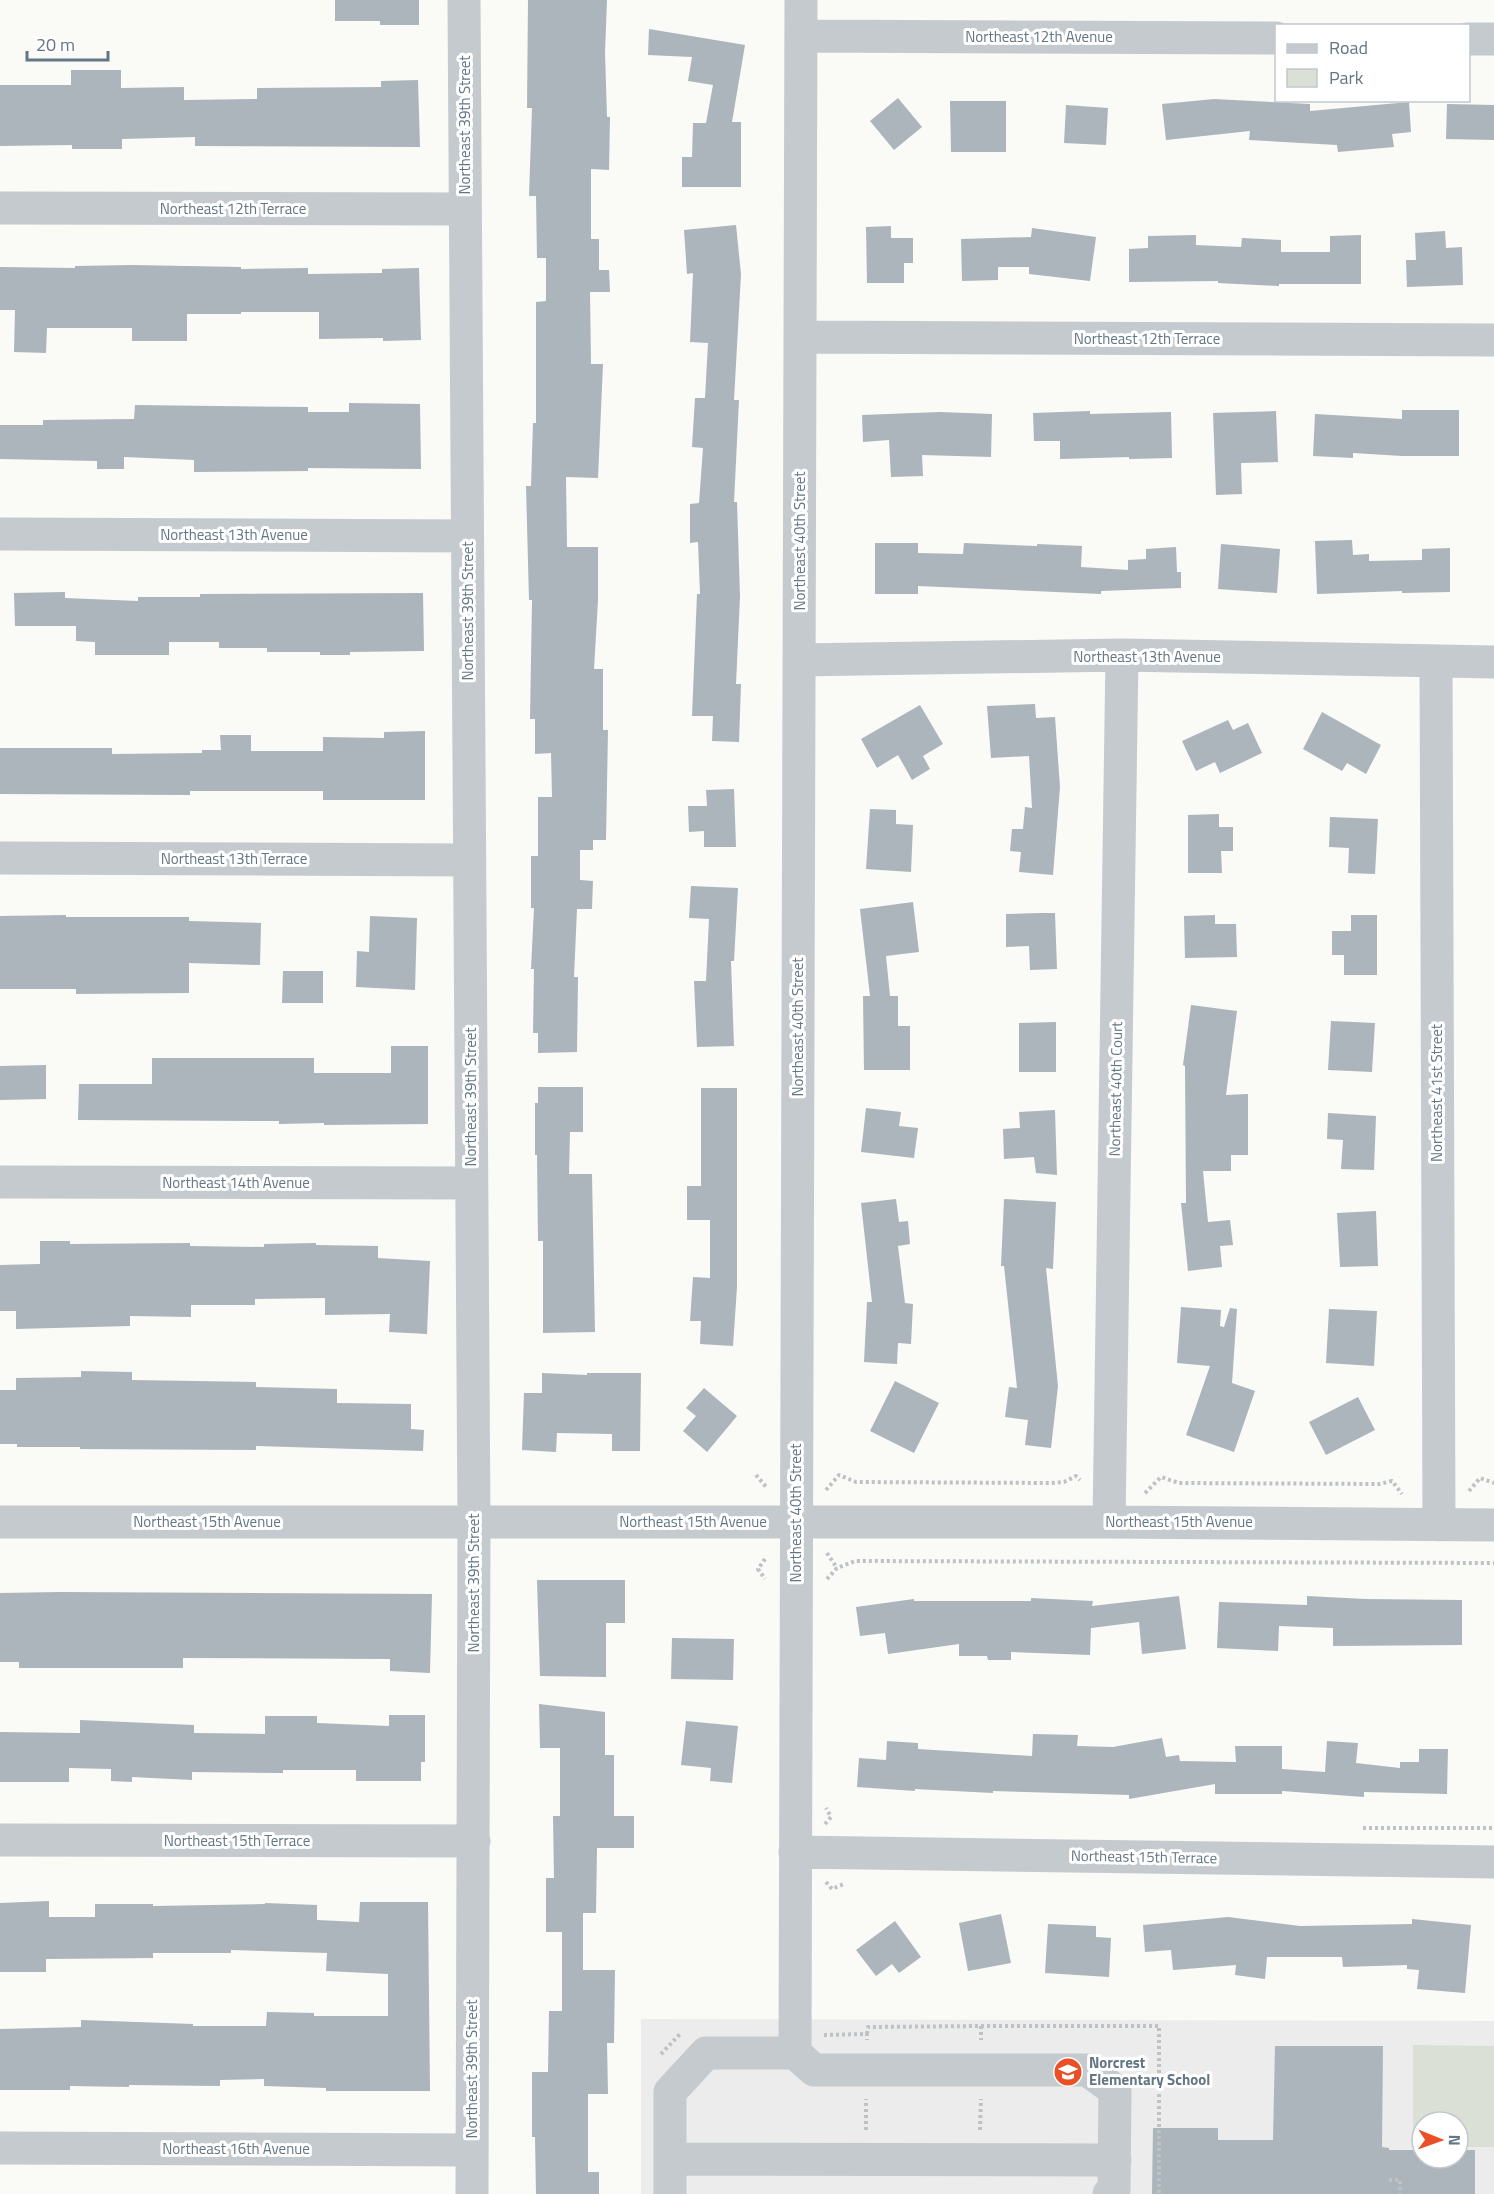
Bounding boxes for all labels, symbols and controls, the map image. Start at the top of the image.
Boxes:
scale bar [27,24,108,62]
legend [1275,24,1470,102]
street label: Northeast 12th Avenue [965,25,1113,48]
text: 20 m [36,31,75,58]
text: Road [1329,34,1368,61]
street label: Northeast 39th Street [453,55,476,195]
text: Park [1329,64,1364,91]
street label: Northeast 12th Terrace [160,197,306,220]
street label: Northeast 12th Terrace [1074,327,1220,350]
street label: Northeast 40th Street [788,471,811,611]
street label: Northeast 13th Avenue [160,523,308,546]
street label: Northeast 39th Street [456,541,479,681]
street label: Northeast 13th Avenue [1073,645,1221,668]
street label: Northeast 13th Terrace [161,847,307,870]
street label: Northeast 40th Street [786,957,809,1097]
street label: Northeast 40th Court [1103,1021,1128,1157]
street label: Northeast 41st Street [1425,1023,1448,1162]
street label: Northeast 39th Street [459,1027,482,1167]
street label: Northeast 14th Avenue [162,1171,310,1194]
street label: Northeast 40th Street [784,1443,807,1583]
street label: Northeast 15th Avenue [133,1510,281,1533]
street label: Northeast 15th Avenue [619,1510,767,1533]
street label: Northeast 15th Avenue [1105,1510,1253,1533]
street label: Northeast 39th Street [462,1513,485,1653]
street label: Northeast 15th Terrace [164,1829,310,1852]
street label: Northeast 15th Terrace [1071,1844,1217,1869]
street label: Northeast 39th Street [460,1999,483,2139]
place label: Norcrest Elementary School [1089,2051,1210,2091]
school or university icon: Norcrest Elementary School [1052,2056,1084,2088]
north arrow [1410,2110,1470,2170]
text: N [1443,2135,1467,2146]
street label: Northeast 16th Avenue [162,2137,310,2160]

